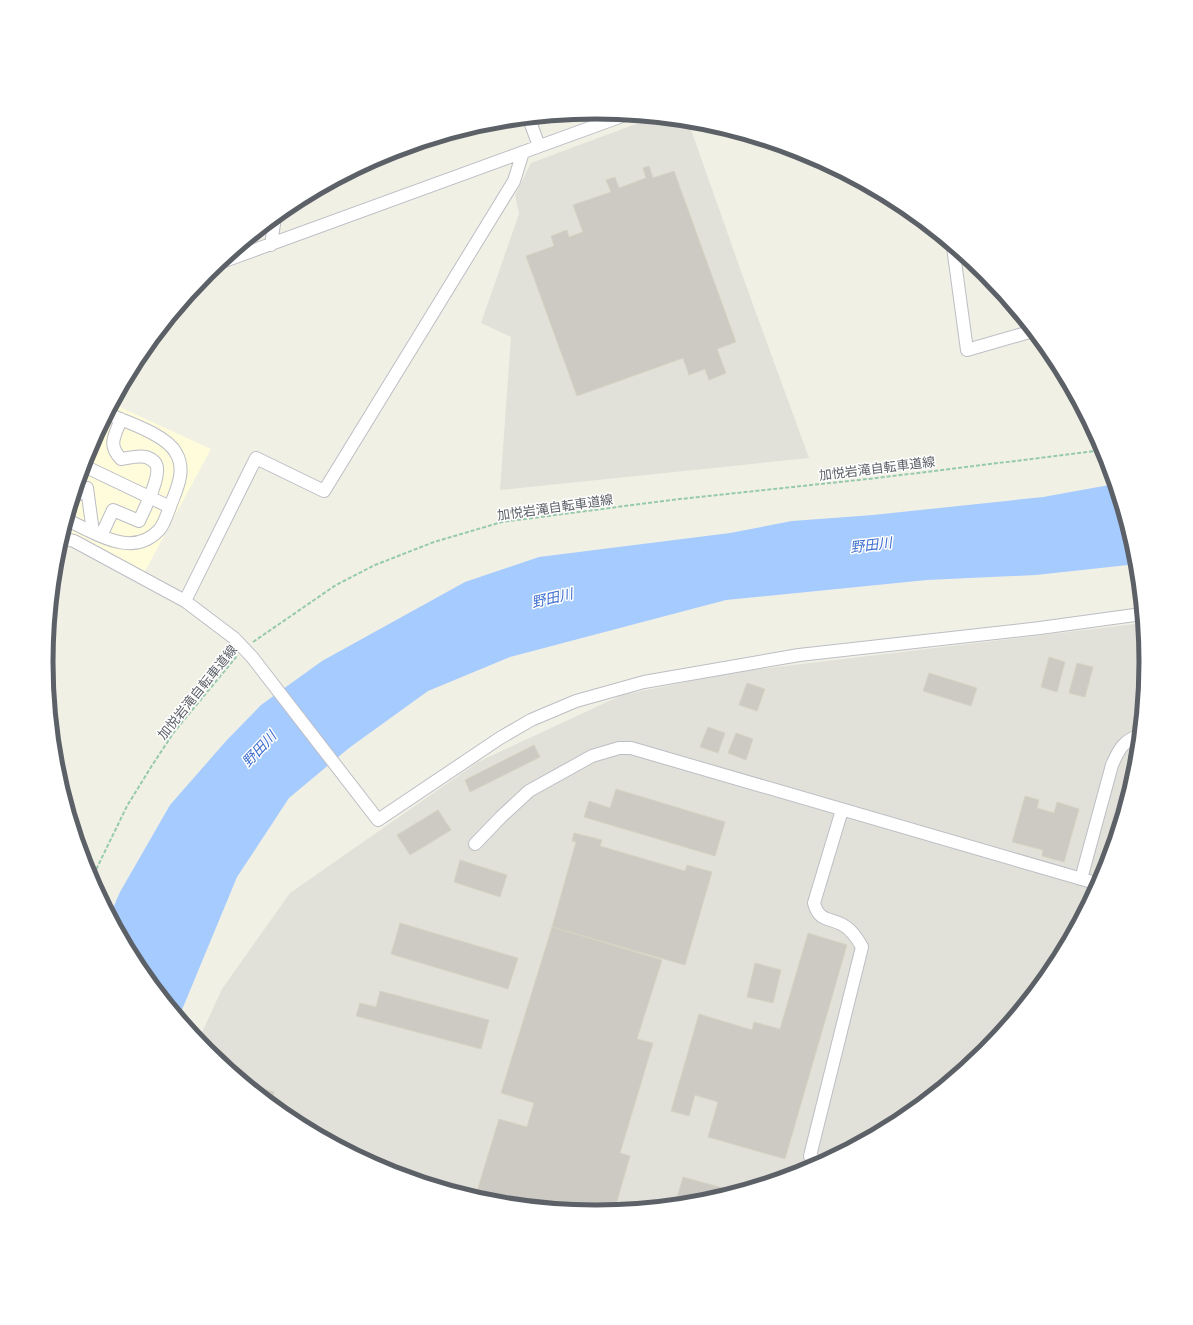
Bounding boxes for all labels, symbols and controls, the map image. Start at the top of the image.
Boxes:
street label: 加悦岩滝自転車道線 [818,453,936,483]
street label: 加悦岩滝自転車道線 [496,491,614,523]
water label: 野田川 [849,533,895,556]
water label: 野田川 [530,584,576,611]
street label: 加悦岩滝自転車道線 [154,641,240,743]
water label: 野田川 [238,726,281,770]

